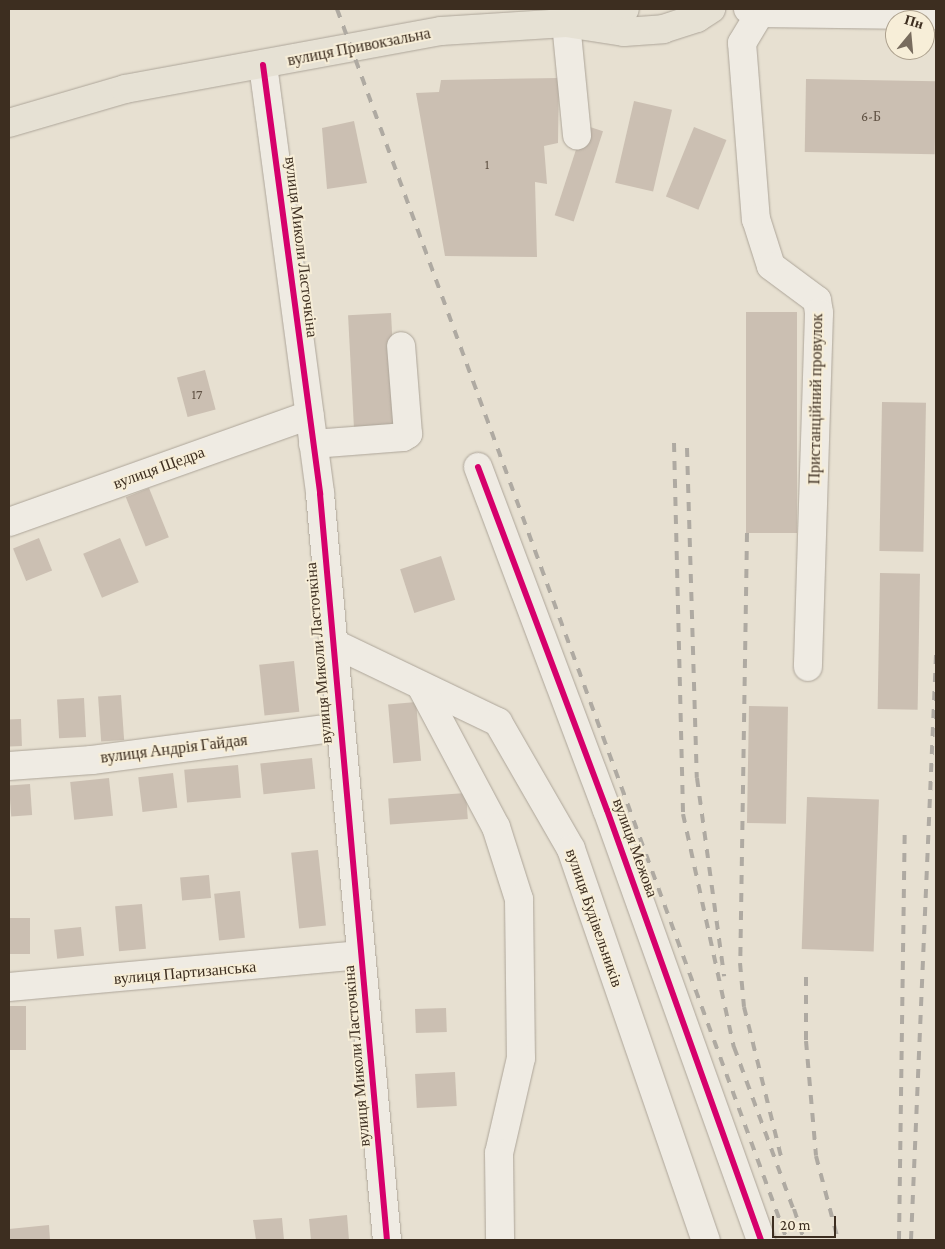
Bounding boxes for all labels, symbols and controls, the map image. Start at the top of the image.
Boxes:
north arrow [885,10,935,60]
text: Пн [903,11,926,32]
street label: вулиця Привокзальна [286,24,432,70]
house number: 6-Б [861,108,881,124]
street label: вулиця Миколи Ласточкіна [280,155,322,339]
house number: 1 [485,156,489,172]
street label: Пристанційний провулок [805,313,827,485]
house number: 17 [191,386,203,402]
street label: вулиця Щедра [111,443,207,493]
street label: вулиця Миколи Ласточкіна [301,561,337,745]
street label: вулиця Андрія Гайдая [99,730,249,768]
street label: вулиця Межова [608,796,662,900]
street label: вулиця Будівельників [561,846,627,990]
street label: вулиця Партизанська [113,957,257,989]
street label: вулиця Миколи Ласточкіна [339,964,375,1148]
scale bar [775,1206,839,1238]
text: 20 m [780,1217,811,1233]

